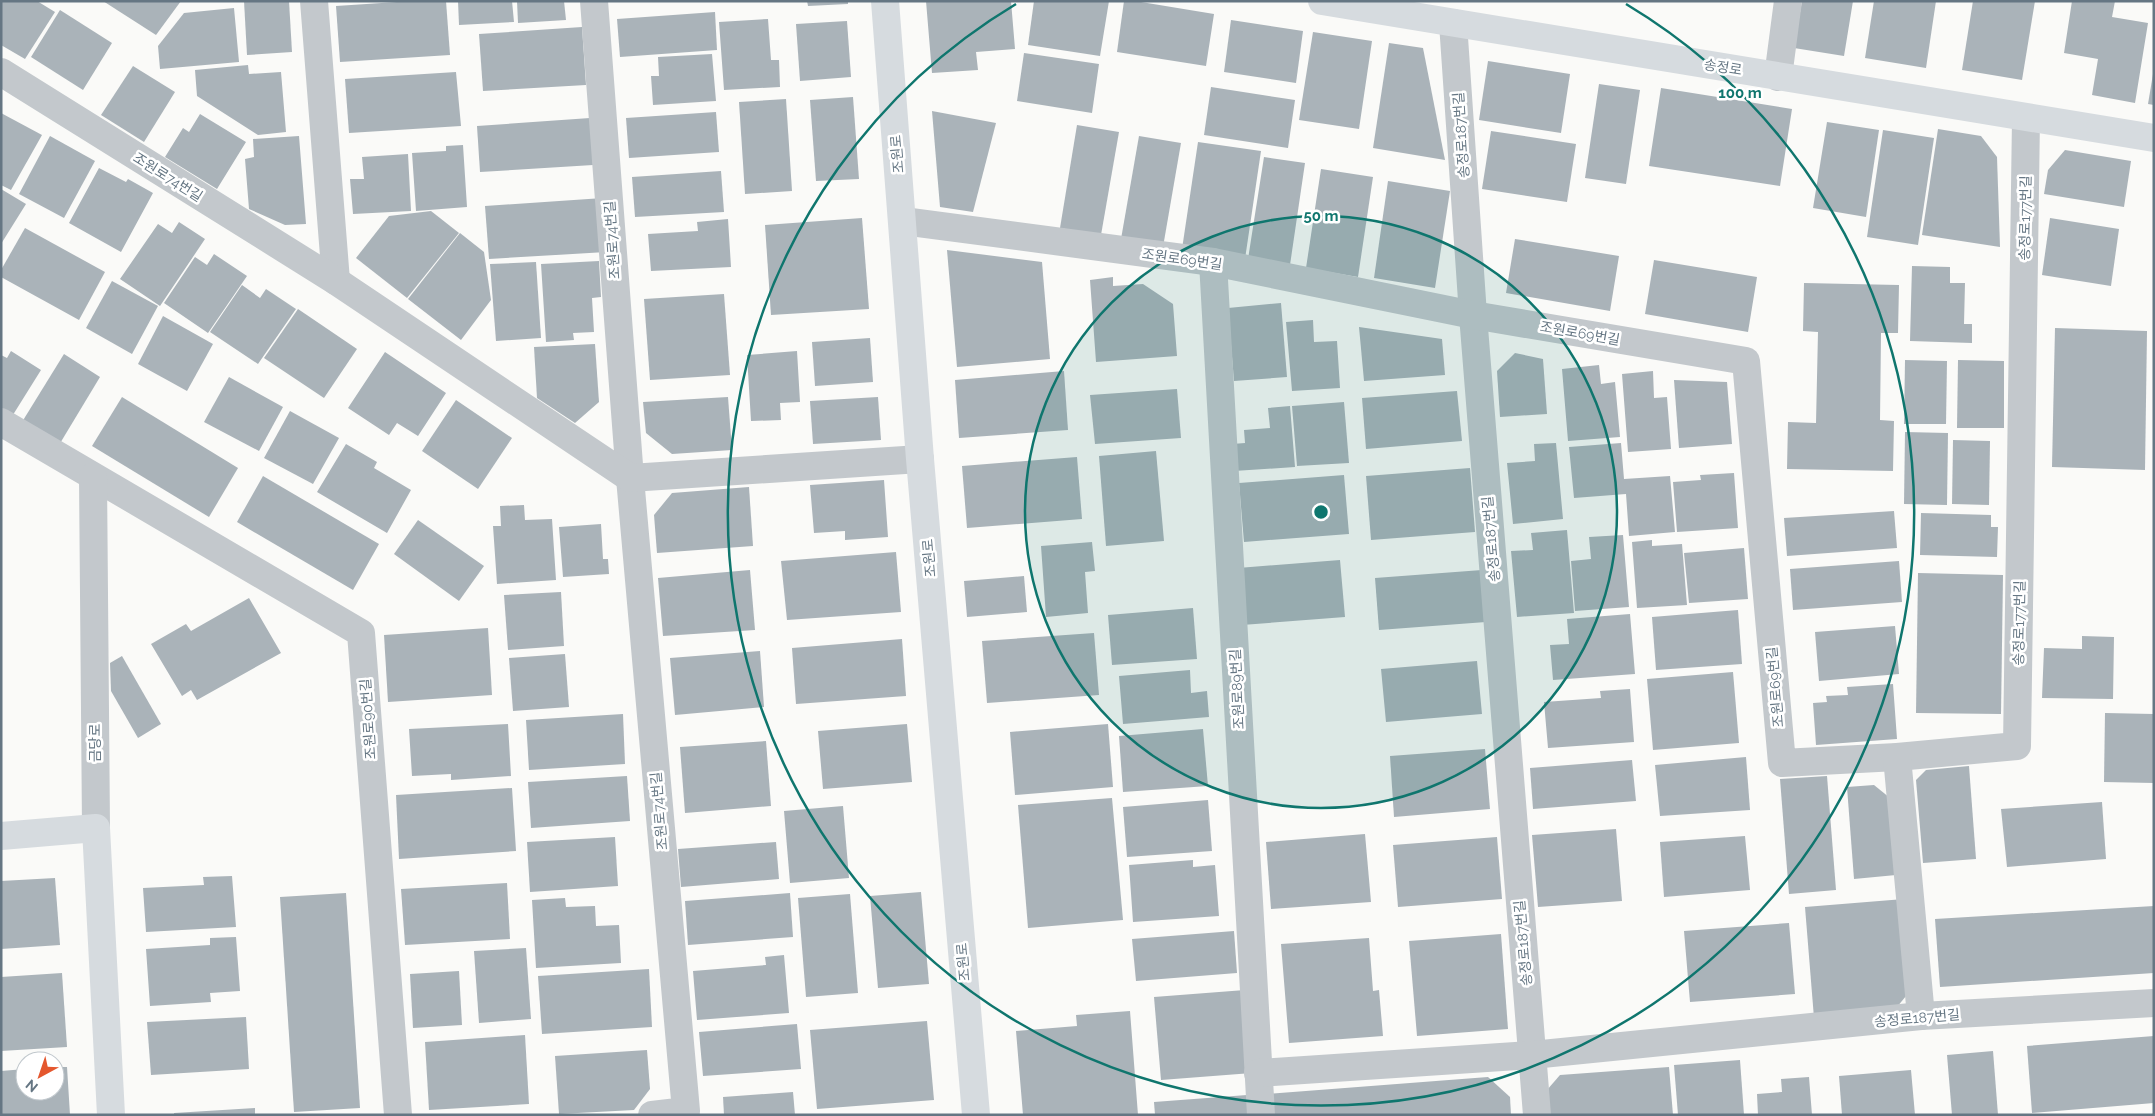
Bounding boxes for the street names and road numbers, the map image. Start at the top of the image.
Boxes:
street label: 송정로 [1703,56,1743,78]
street label: 송정로187번길 [1450,91,1472,179]
street label: 조원로 [887,134,907,174]
street label: 조원로74번길 [130,149,206,205]
street label: 송정로177번길 [2016,175,2034,261]
street label: 조원로74번길 [601,200,623,280]
street label: 조원로69번길 [1141,245,1223,273]
street label: 조원로69번길 [1539,318,1621,348]
street label: 송정로187번길 [1479,495,1503,583]
street label: 조원로 [919,538,939,578]
street label: 송정로177번길 [2010,580,2028,666]
street label: 조원로69번길 [1763,646,1787,728]
street label: 조원로89번길 [1227,648,1247,730]
street label: 조원로90번길 [357,678,379,760]
street label: 금당로 [87,724,103,762]
street label: 조원로74번길 [648,771,670,851]
street label: 송정로187번길 [1511,899,1535,987]
street label: 조원로 [953,942,973,982]
street label: 송정로187번길 [1873,1006,1961,1030]

